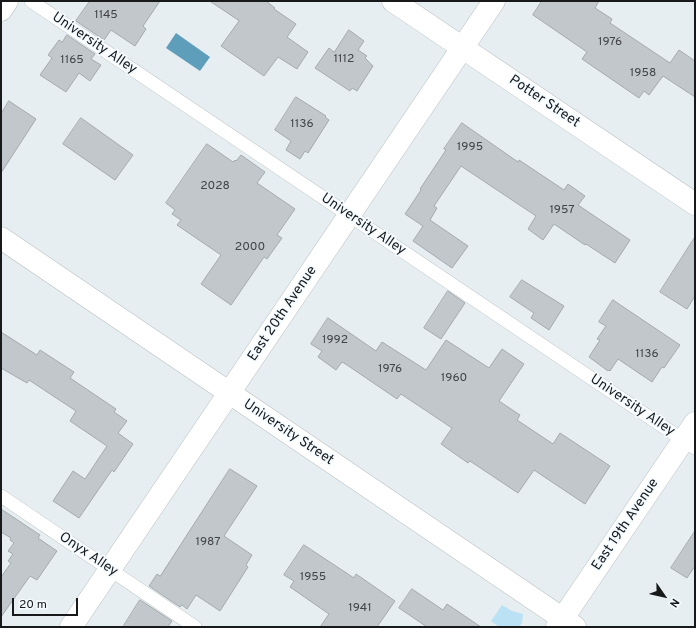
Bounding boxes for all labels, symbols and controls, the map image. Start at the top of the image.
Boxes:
street label: University Alley [48,9,140,79]
house number: 1145 [94,9,118,23]
house number: 1976 [598,36,622,50]
house number: 1112 [334,53,354,67]
house number: 1165 [60,54,84,68]
house number: 1958 [630,67,656,81]
street label: Potter Street [505,72,583,132]
house number: 1136 [290,118,314,132]
house number: 1995 [457,141,483,155]
house number: 2028 [200,180,230,194]
street label: University Alley [317,190,409,260]
house number: 1957 [549,204,575,218]
house number: 2000 [235,241,265,255]
street label: East 20th Avenue [245,263,321,365]
house number: 1992 [322,334,348,348]
house number: 1136 [635,348,659,362]
house number: 1976 [378,363,402,377]
street label: University Alley [586,371,678,441]
house number: 1960 [441,372,467,386]
street label: University Street [240,397,336,469]
street label: East 19th Avenue [589,476,663,574]
street label: Onyx Alley [55,529,121,581]
house number: 1987 [195,536,221,550]
house number: 1955 [300,571,326,585]
north arrow [644,576,684,616]
scale bar [14,590,80,616]
text: N [666,596,682,610]
text: 20 m [19,597,47,613]
house number: 1941 [348,602,372,616]

